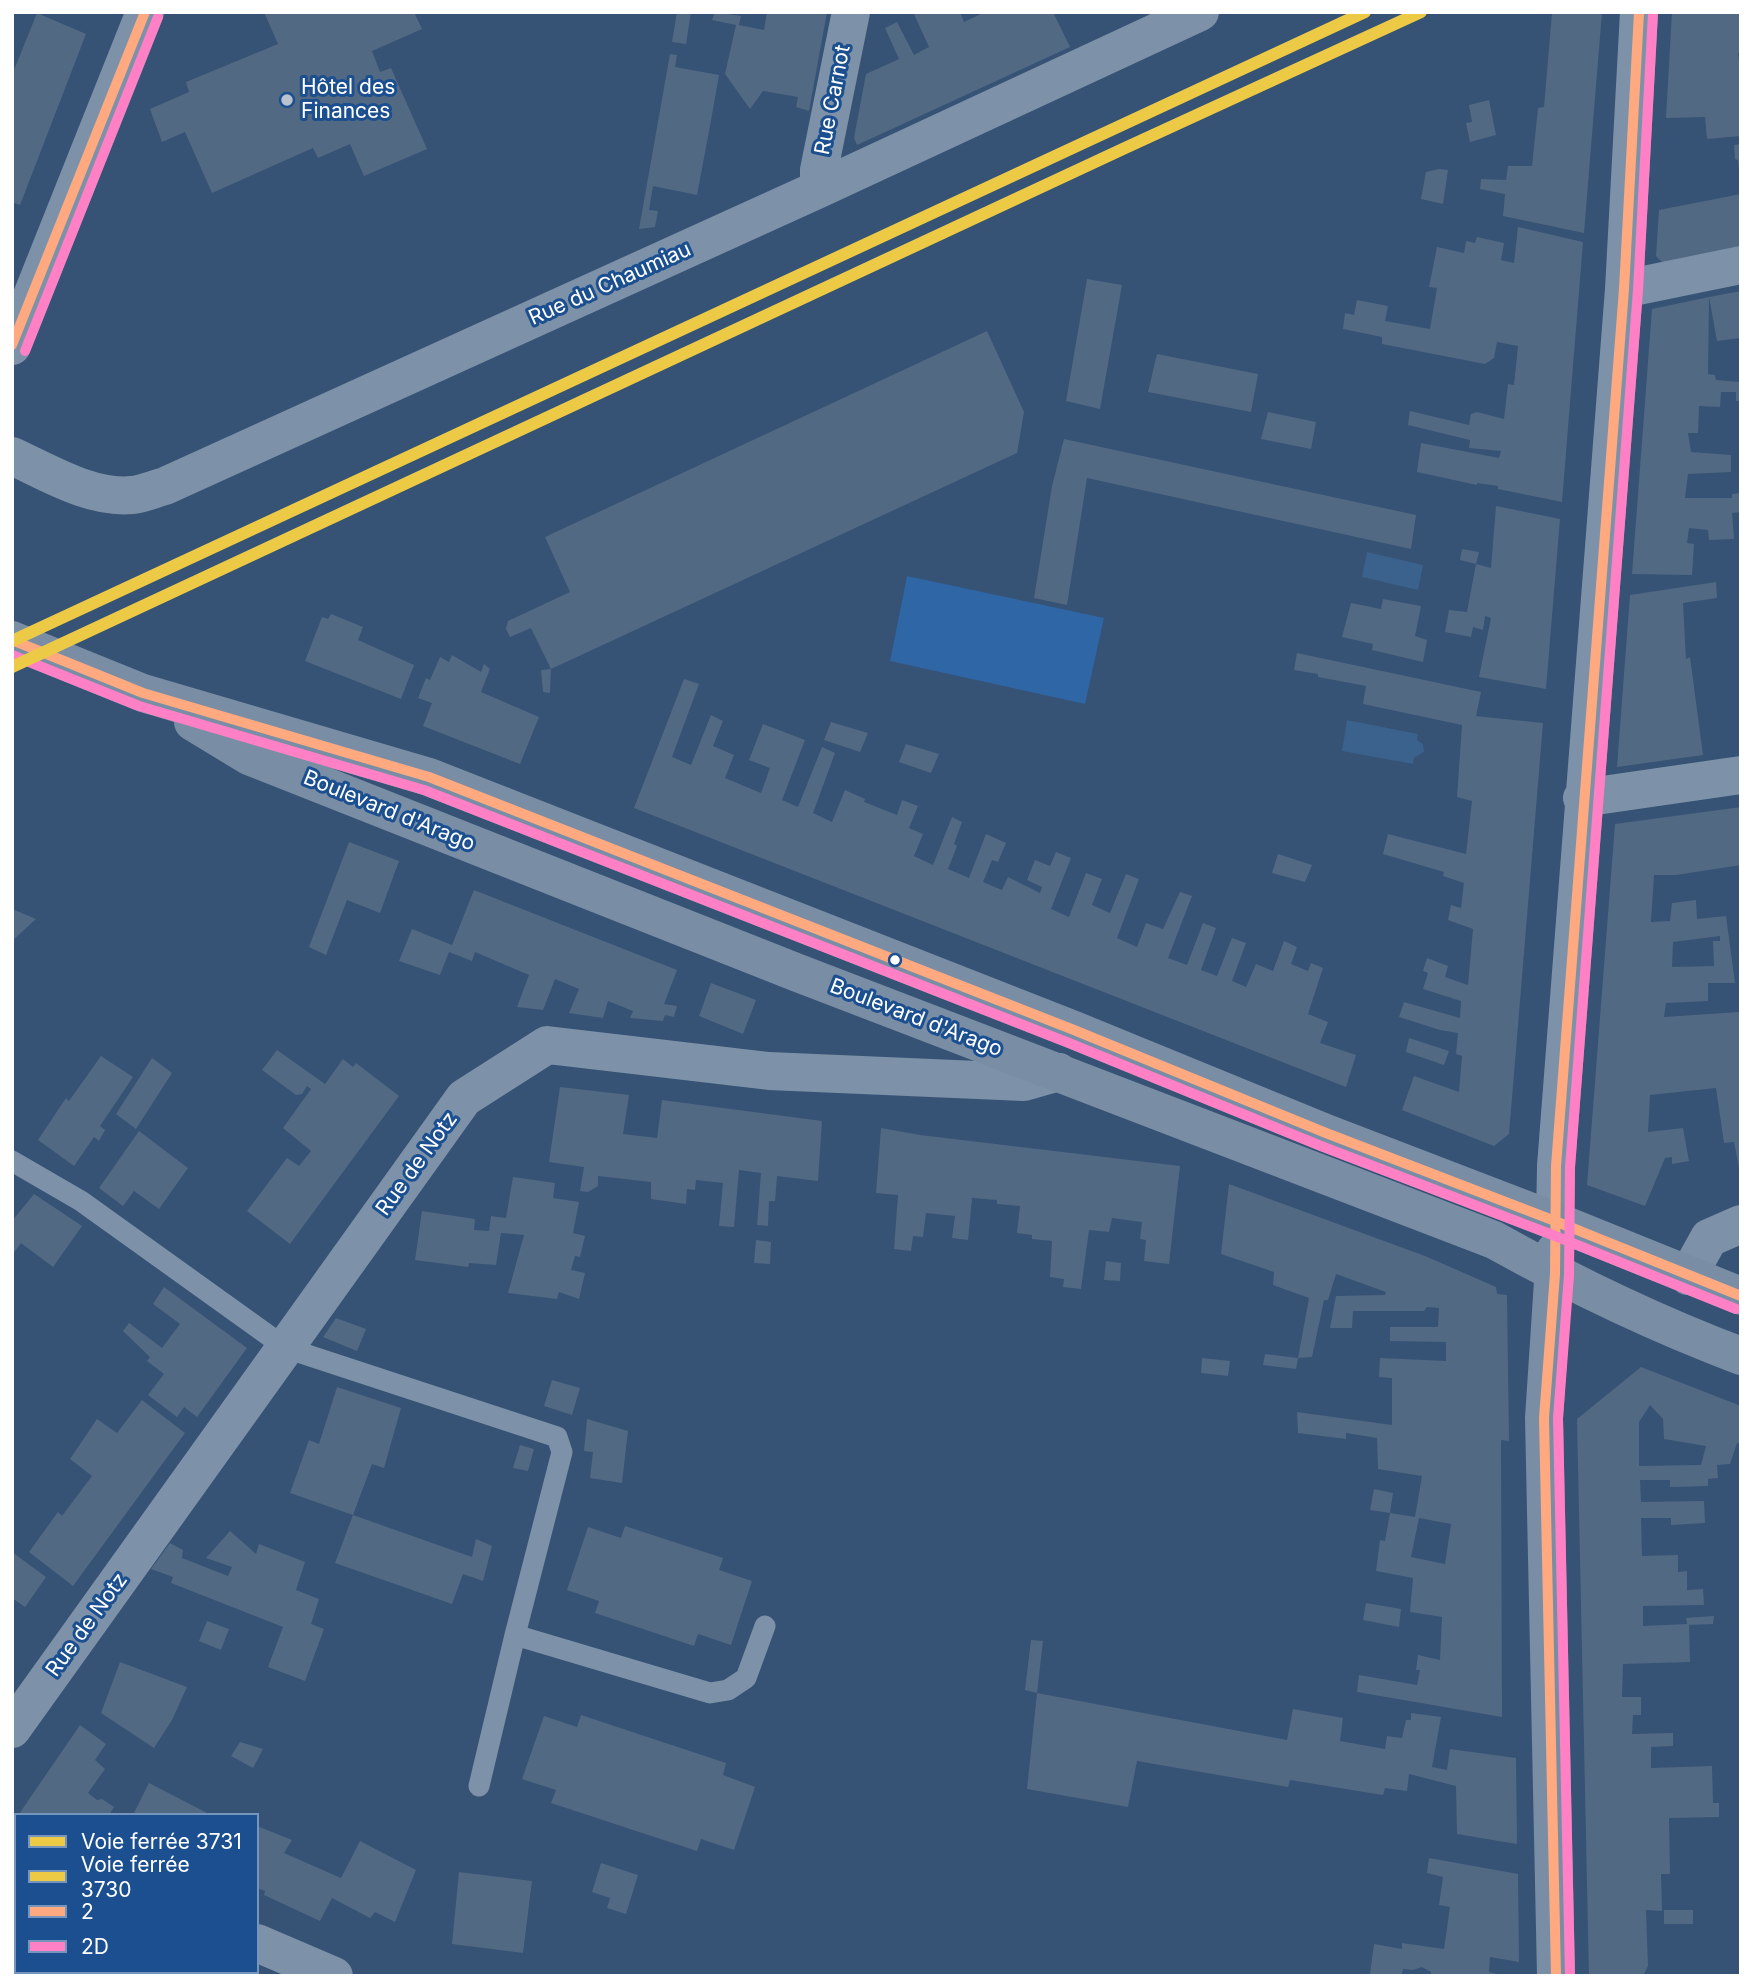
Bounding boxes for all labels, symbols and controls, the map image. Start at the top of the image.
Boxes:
street label: Rue Carnot [810,43,856,157]
place label: Hôtel des Finances [301,75,395,125]
marker: Hôtel des Finances [279,92,295,108]
street label: Rue du Chaumiau [525,237,695,331]
street label: Boulevard d'Arago [300,765,478,857]
unlabelled marker [888,953,902,967]
street label: Boulevard d'Arago [826,974,1006,1062]
street label: Rue de Notz [371,1107,463,1221]
street label: Rue de Notz [41,1568,133,1682]
legend [14,1813,259,1974]
text: Voie ferrée 3731 [81,1829,242,1854]
text: Voie ferrée 3730 [81,1852,190,1902]
text: 2 [81,1899,94,1924]
text: 2D [81,1934,109,1959]

